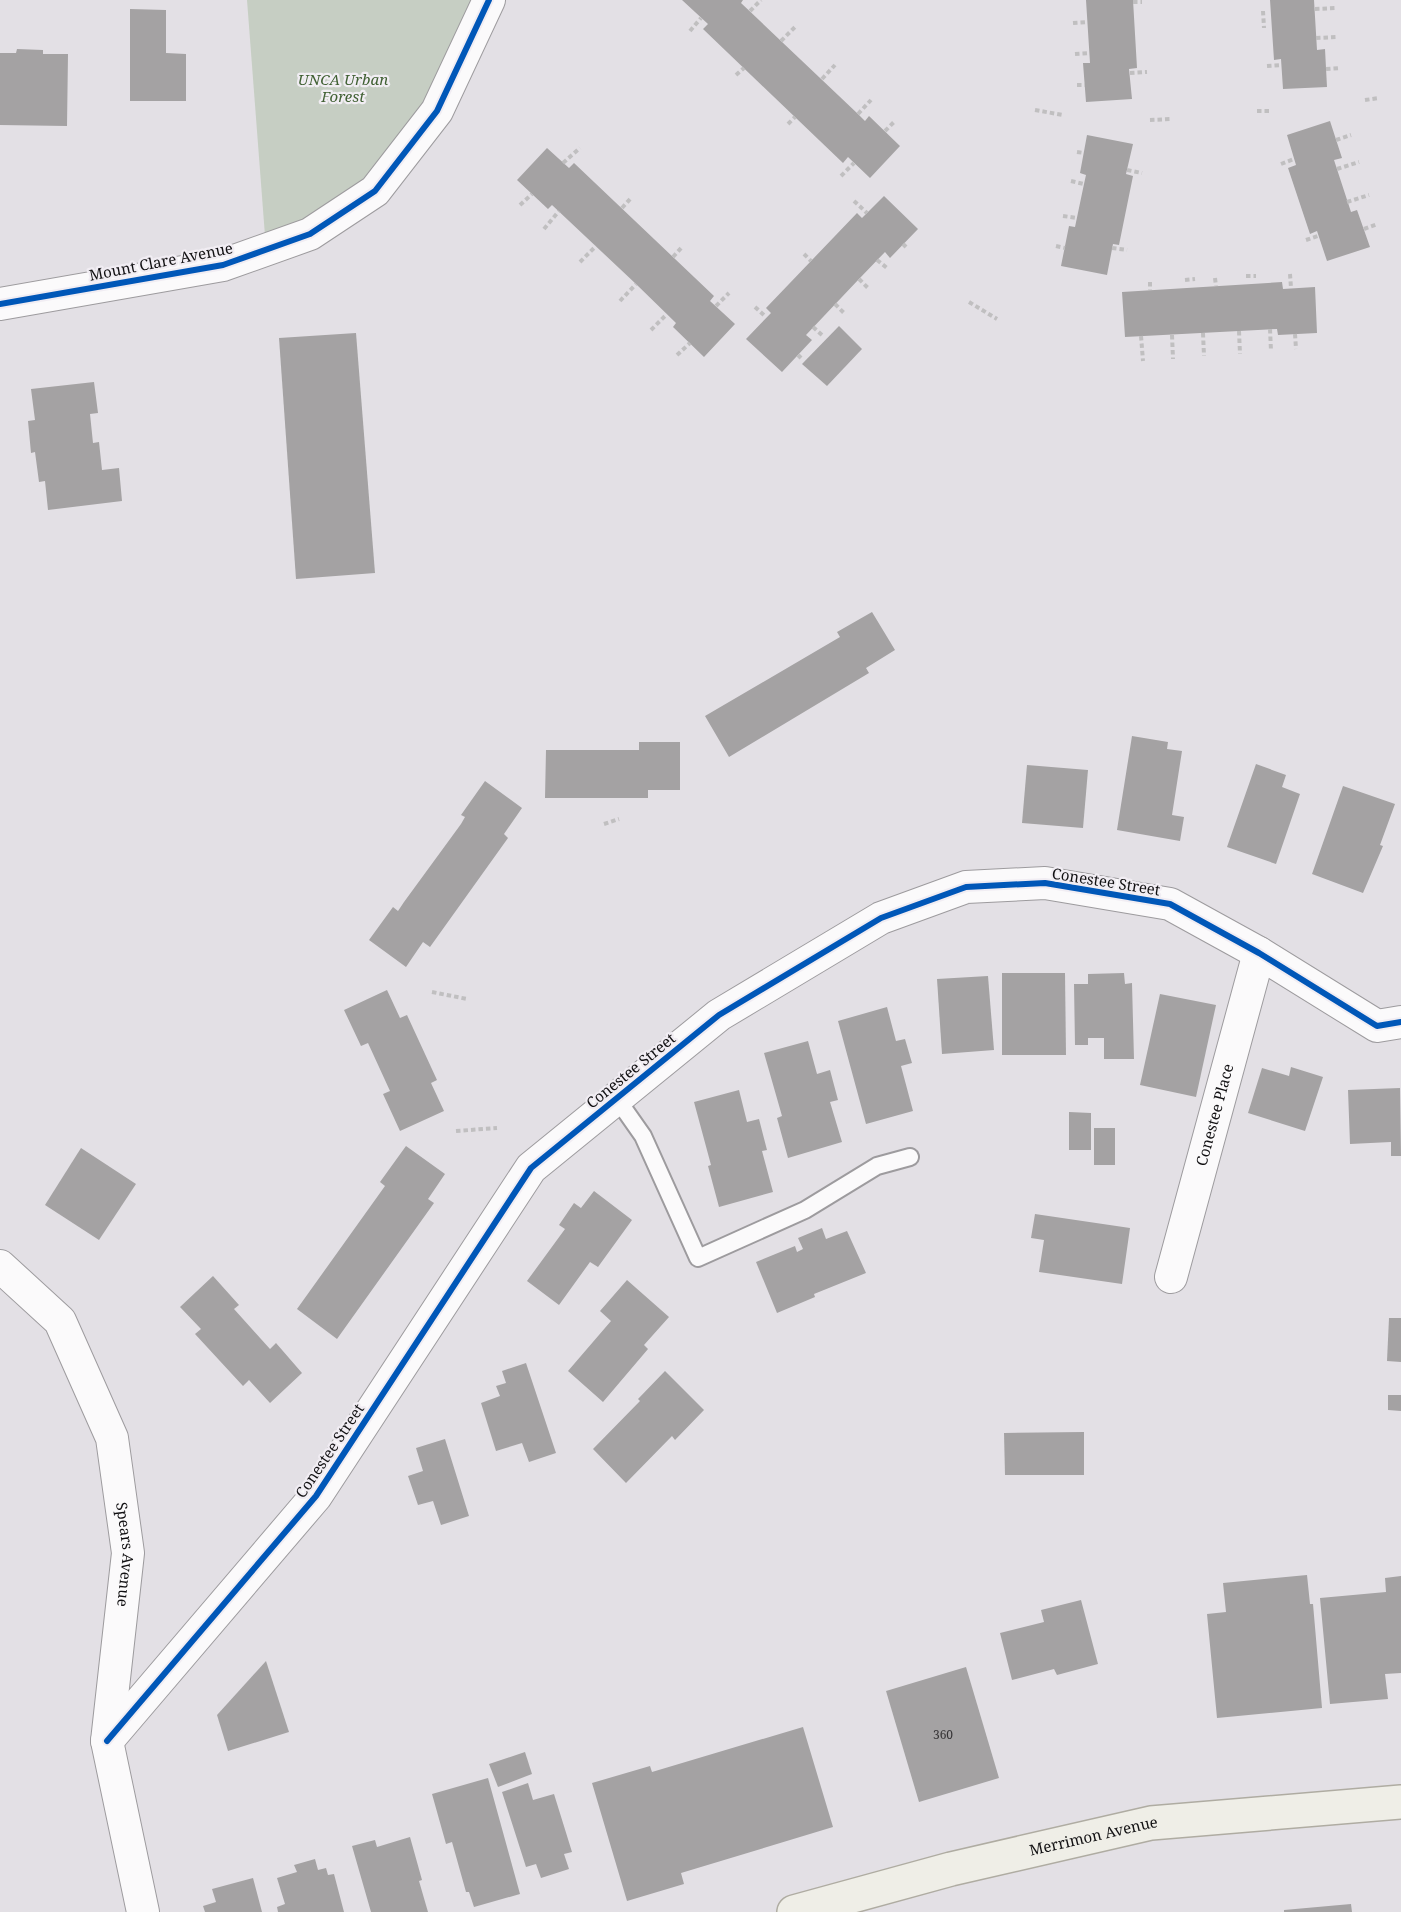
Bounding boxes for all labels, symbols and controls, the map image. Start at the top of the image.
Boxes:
park label: UNCA Urban Forest [298,69,388,106]
street label: Mount Clare Avenue [87,237,234,285]
street label: Conestee Street [1051,863,1162,899]
street label: Conestee Street [582,1028,679,1112]
street label: Conestee Place [1191,1061,1238,1168]
street label: Conestee Street [290,1399,368,1501]
street label: Spears Avenue [112,1501,139,1608]
house number: 360 [933,1726,953,1743]
street label: Merrimon Avenue [1027,1811,1158,1860]

